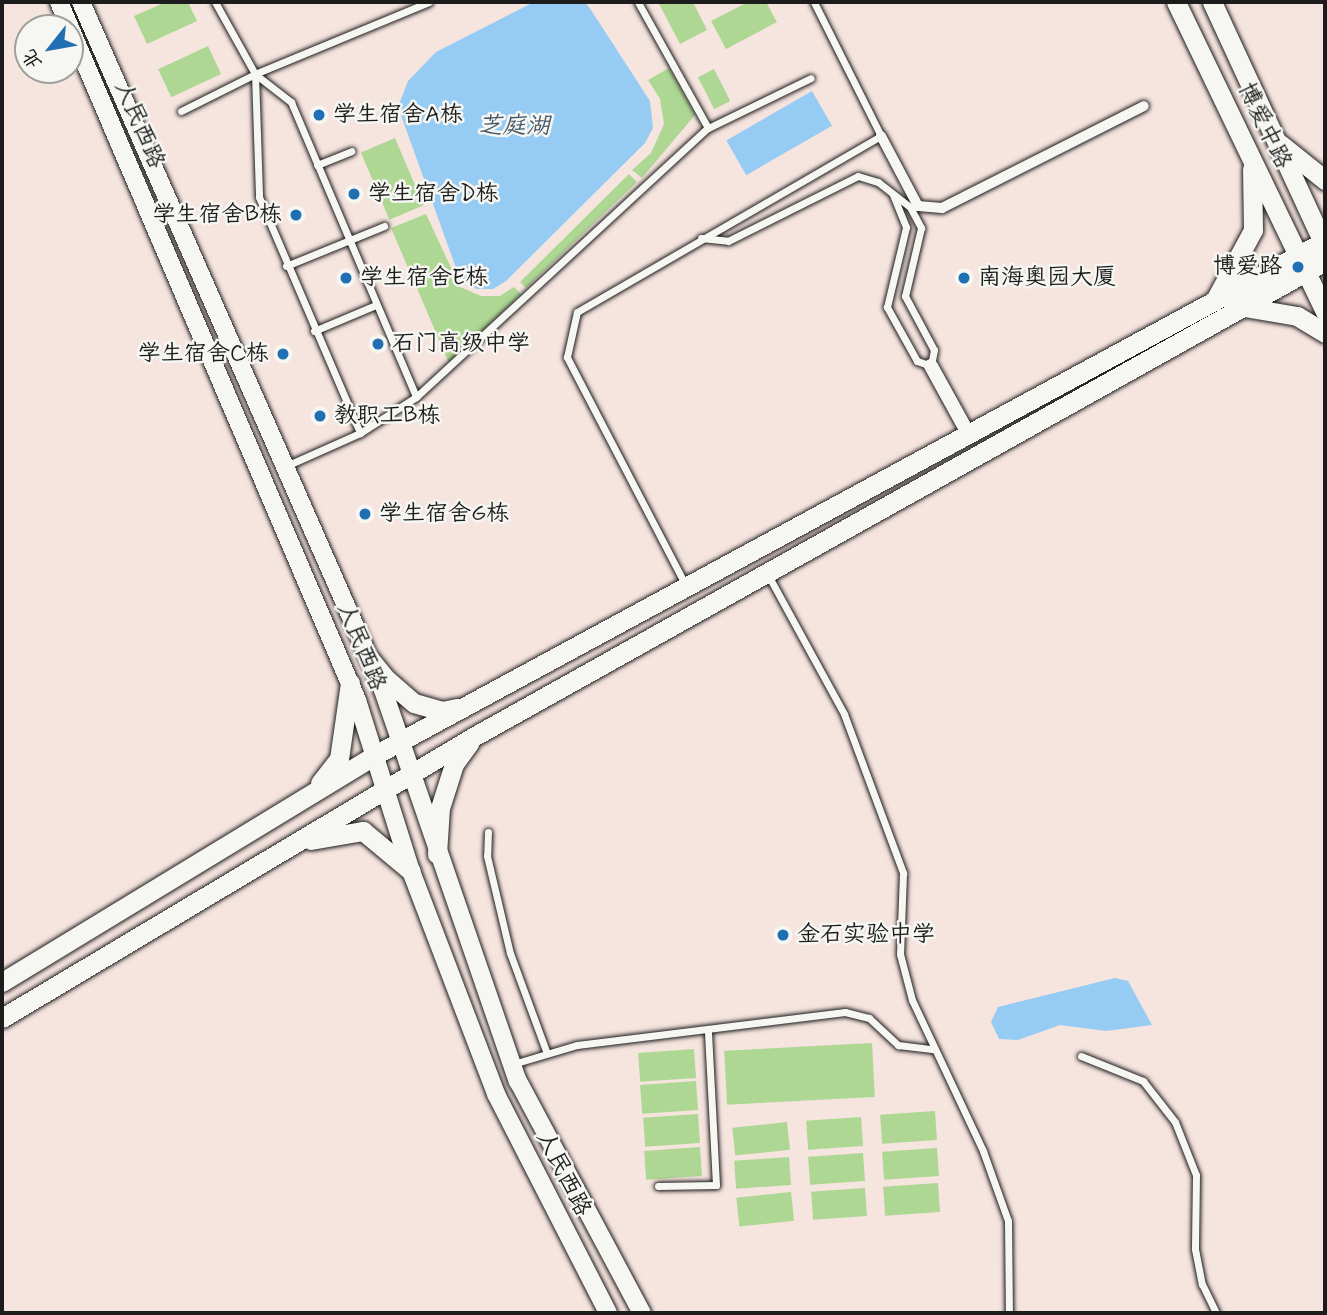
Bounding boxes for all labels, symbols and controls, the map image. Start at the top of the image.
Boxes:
north arrow [14,14,84,84]
text: 北 [17,44,48,74]
street label: 人民西路 [108,77,170,173]
street label: 博爱中路 [1231,79,1297,173]
place label: 学生宿舍A栋 [333,101,463,129]
marker: 学生宿舍A栋 [311,107,327,123]
water label: 芝庭湖 [478,113,550,141]
place label: 学生宿舍D栋 [368,180,499,208]
marker: 学生宿舍D栋 [346,186,362,202]
place label: 学生宿舍B栋 [152,201,282,229]
marker: 学生宿舍B栋 [288,207,304,223]
place label: 博爱路 [1213,253,1282,281]
marker: 博爱路 [1288,257,1308,277]
place label: 学生宿舍E栋 [360,264,488,292]
place label: 南海奥园大厦 [978,264,1116,292]
marker: 学生宿舍E栋 [338,270,354,286]
marker: 南海奥园大厦 [956,270,972,286]
place label: 石门高级中学 [392,330,530,358]
marker: 石门高级中学 [370,336,386,352]
place label: 学生宿舍C栋 [138,340,269,368]
marker: 学生宿舍C栋 [275,346,291,362]
place label: 教职工B栋 [334,402,441,430]
marker: 教职工B栋 [312,408,328,424]
place label: 学生宿舍G栋 [379,500,509,528]
marker: 学生宿舍G栋 [357,506,373,522]
street label: 人民西路 [331,599,391,695]
place label: 金石实验中学 [797,921,935,949]
marker: 金石实验中学 [775,927,791,943]
street label: 人民西路 [530,1127,596,1221]

